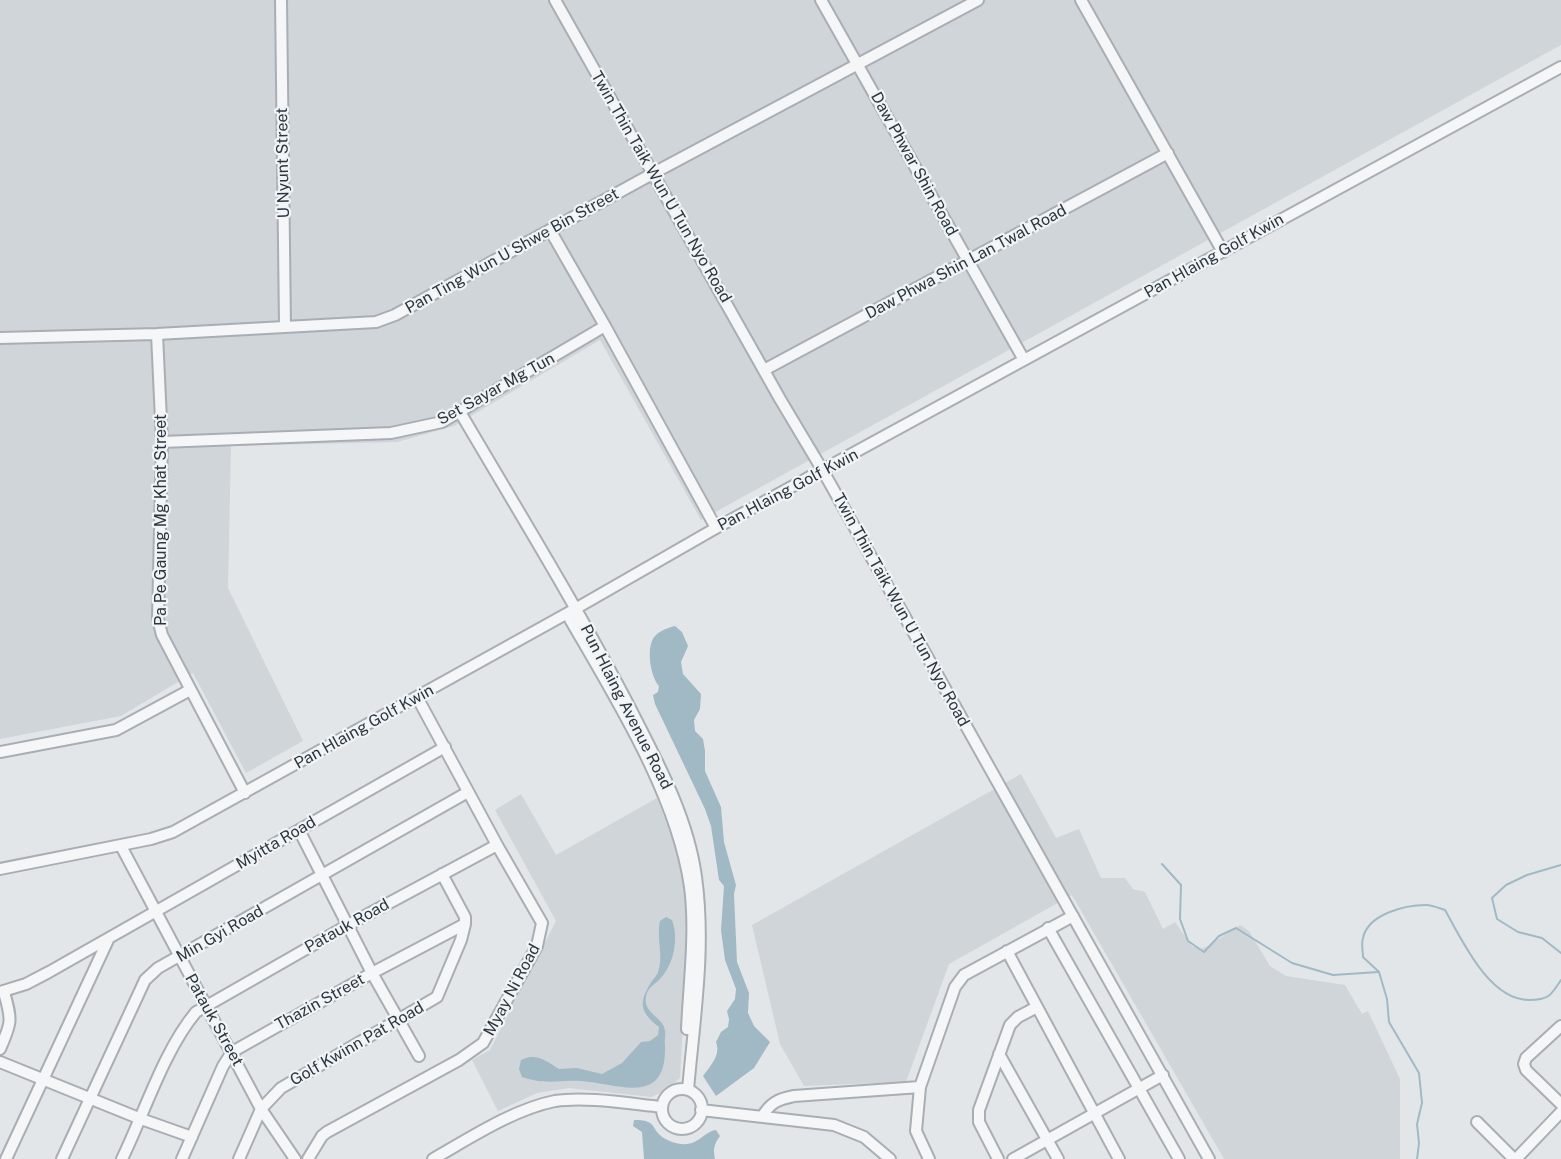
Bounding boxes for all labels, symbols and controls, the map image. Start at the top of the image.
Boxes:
street label: Twin Thin Taik Wun U Tun Nyo Road [587,68,735,306]
street label: Daw Phwar Shin Road [866,89,962,239]
street label: U Nyunt Street [272,107,294,219]
street label: Pan Ting Wun U Shwe Bin Street [402,184,622,318]
street label: Daw Phwa Shin Lan Twal Road [862,201,1070,323]
street label: Pan Hlaing Golf Kwin [1141,210,1287,302]
street label: Set Sayar Mg Tun [434,349,558,429]
street label: Pa Pe Gaung Mg Khat Street [151,414,171,626]
street label: Pan Hlaing Golf Kwin [714,445,862,535]
street label: Twin Thin Taik Wun U Tun Nyo Road [829,490,973,730]
street label: Pun Hlaing Avenue Road [576,621,676,793]
street label: Pan Hlaing Golf Kwin [291,681,437,773]
street label: Myitta Road [233,812,319,874]
street label: Patauk Road [301,895,393,957]
street label: Min Gyi Road [173,901,267,967]
street label: Myay Ni Road [480,941,544,1039]
street label: Patauk Street [181,970,247,1070]
street label: Thazin Street [272,970,368,1034]
street label: Golf Kwinn Pat Road [287,998,427,1090]

